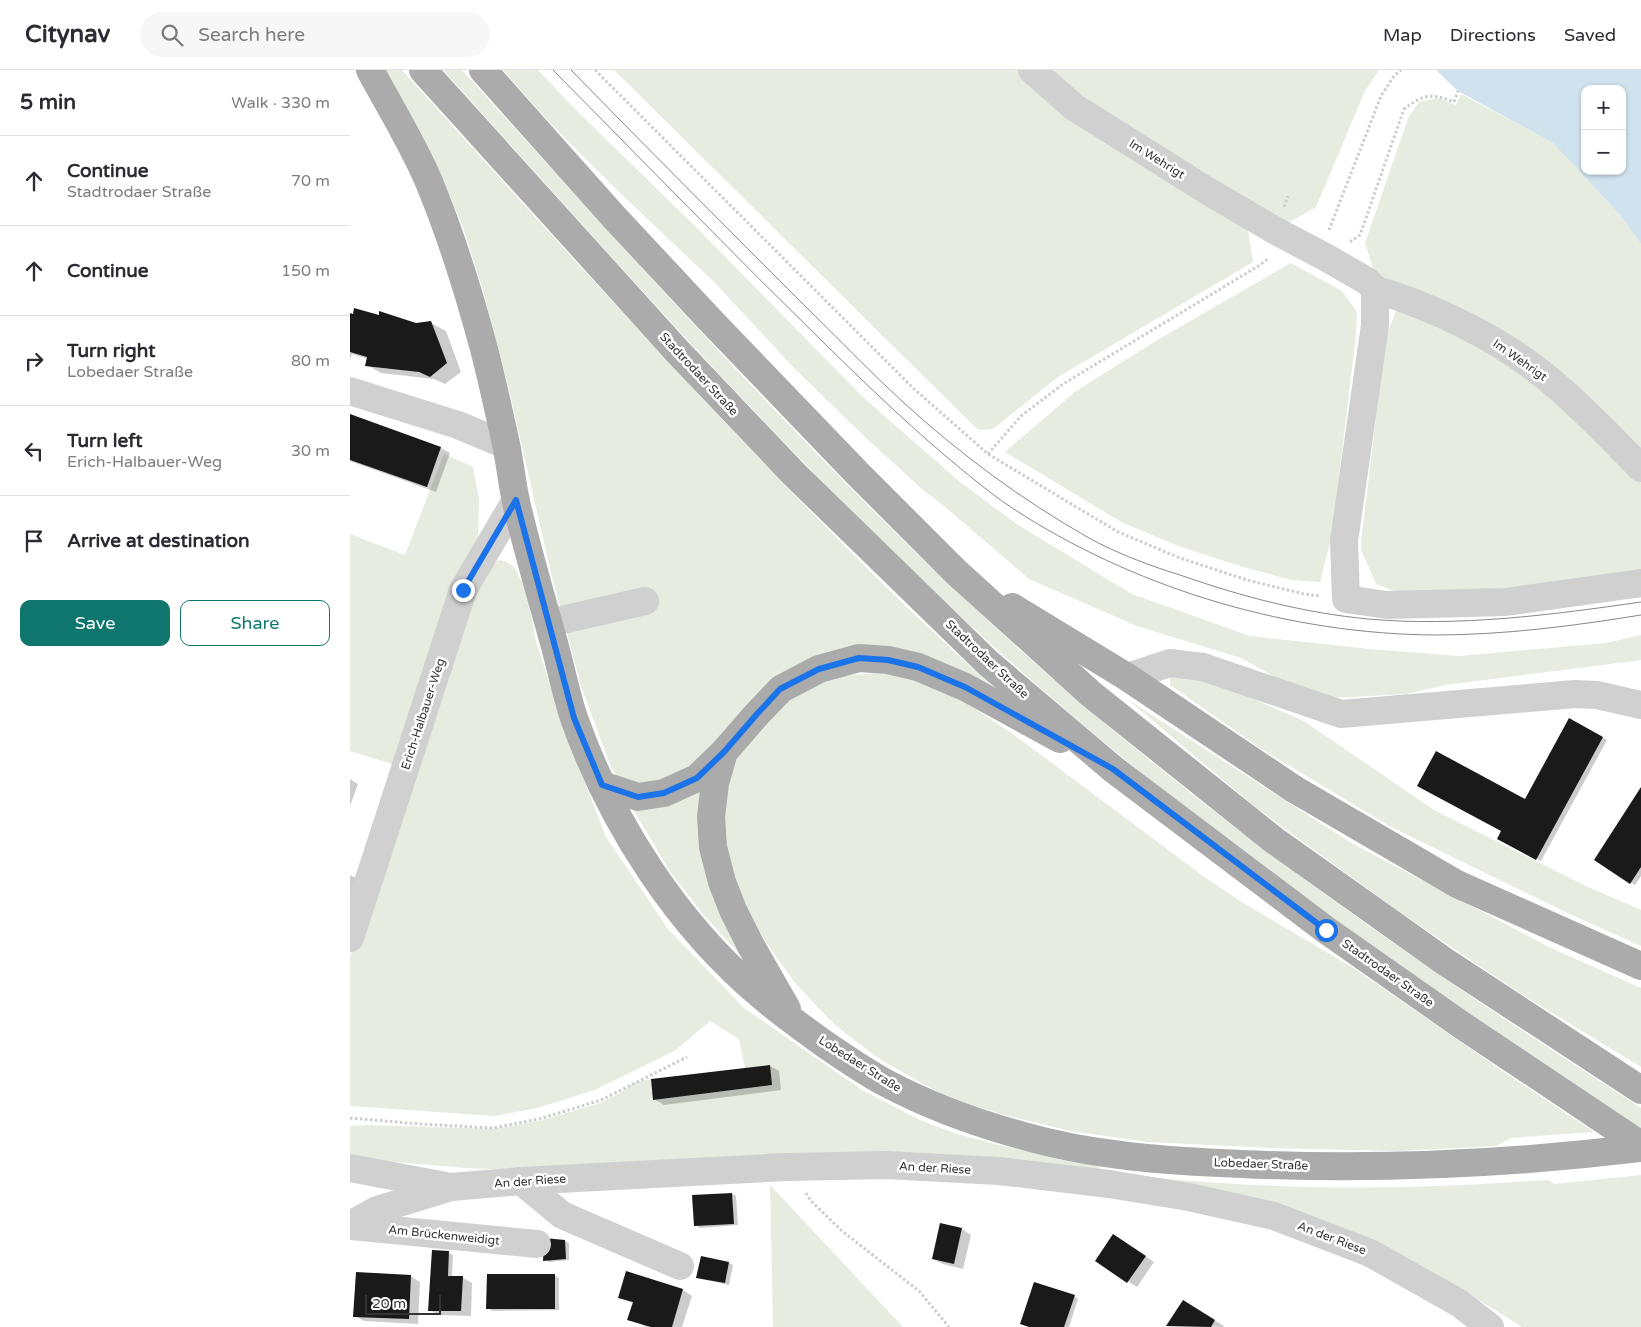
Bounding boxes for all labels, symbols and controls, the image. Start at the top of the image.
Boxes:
search box [140,12,490,57]
text: Citynav [25,20,110,49]
icon: search [158,21,186,49]
text: Search here [198,24,305,46]
text: Map [1383,24,1422,46]
text: Directions [1450,24,1536,46]
text: Saved [1564,24,1616,46]
map controls [1581,85,1626,175]
button: + [1581,85,1626,130]
text: 5 min [20,90,76,115]
text: Walk · 330 m [231,93,330,113]
button: − [1581,130,1626,175]
street label: Im Wehrigt [1127,136,1188,182]
text: Continue [67,160,149,182]
icon: ahead [20,167,48,195]
text: 70 m [291,171,330,191]
text: Stadtrodaer Straße [67,182,211,202]
icon: ahead [20,257,48,285]
text: Continue [67,260,149,282]
text: 150 m [281,261,330,281]
street label: Stadtrodaer Straße [657,330,741,419]
street label: Im Wehrigt [1490,336,1550,384]
text: Turn right [67,340,155,362]
icon: right [20,347,48,375]
text: 80 m [291,351,330,371]
text: Lobedaer Straße [67,362,193,382]
text: Turn left [67,430,143,452]
icon: left [20,437,48,465]
text: 30 m [291,441,330,461]
text: Erich-Halbauer-Weg [67,452,222,472]
icon: arrive [20,527,48,555]
text: Arrive at destination [67,530,250,552]
route end [452,579,475,602]
button: Save [20,600,170,646]
button: Share [180,600,330,646]
street label: Stadtrodaer Straße [943,617,1032,701]
street label: Erich-Halbauer-Weg [398,656,448,772]
route start [1315,919,1338,942]
street label: Stadtrodaer Straße [1340,936,1437,1010]
street label: Lobedaer Straße [816,1033,904,1095]
street label: Lobedaer Straße [1214,1155,1309,1173]
street label: An der Riese [899,1159,972,1177]
street label: An der Riese [493,1171,567,1191]
street label: An der Riese [1296,1219,1368,1258]
street label: Am Brückenweidigt [388,1222,501,1248]
scale bar [365,1292,441,1315]
text: 20 m [372,1295,406,1312]

